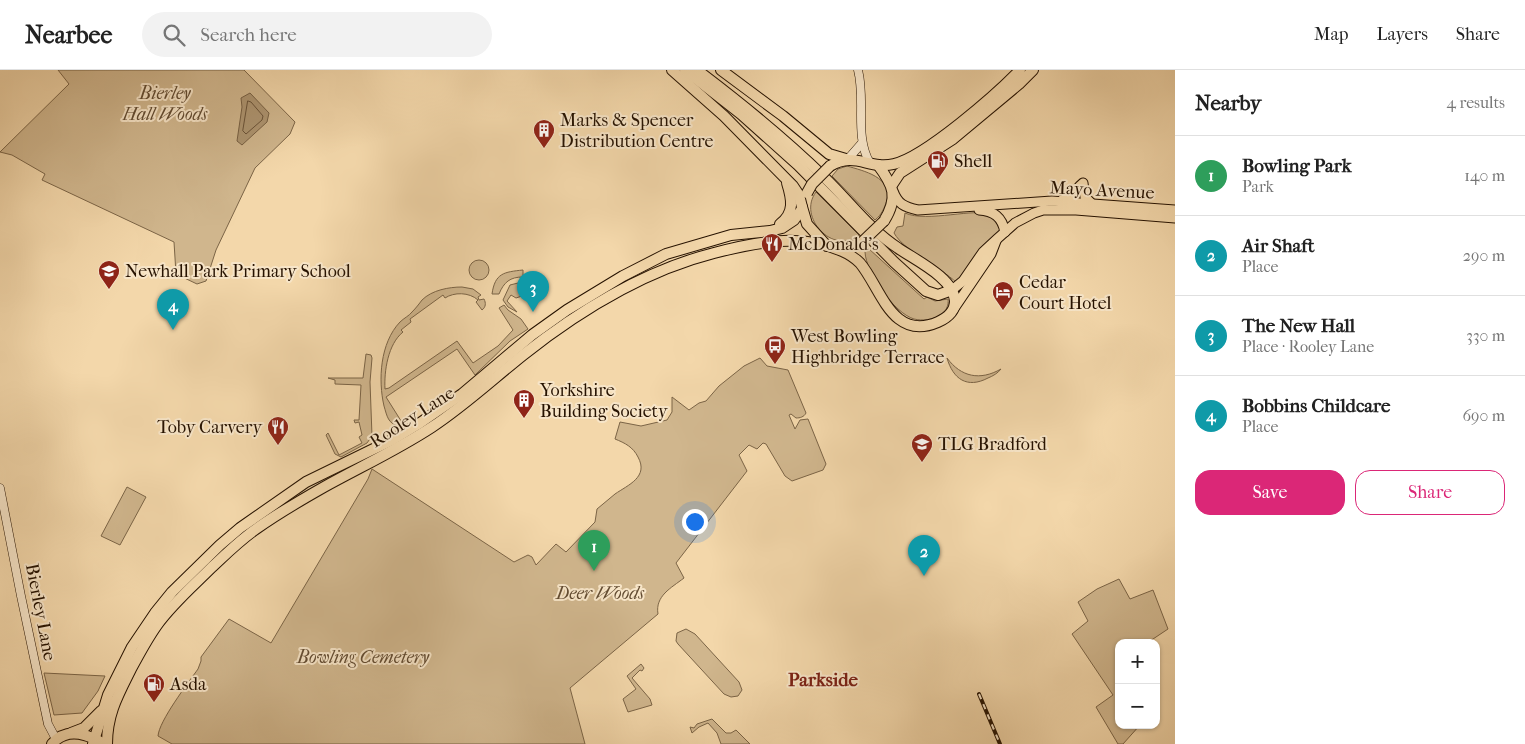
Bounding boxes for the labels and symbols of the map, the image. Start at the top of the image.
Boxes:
park label: Bierley Hall Woods [122,83,208,125]
place label: Marks & Spencer Distribution Centre [560,110,714,152]
building icon: Marks & Spencer Distribution Centre [532,118,556,149]
fuel station icon: Shell [926,149,950,180]
place label: Shell [954,151,992,172]
street label: Mayo Avenue [1049,177,1155,204]
restaurant icon: McDonald's [760,232,784,263]
place label: McDonald's [788,234,879,255]
school or university icon: Newhall Park Primary School [97,259,121,290]
place label: Newhall Park Primary School [125,261,351,282]
pin: 3 [517,271,549,312]
place label: Cedar Court Hotel [1019,272,1112,314]
hotel icon: Cedar Court Hotel [991,280,1015,311]
pin: 4 [157,289,189,330]
place label: West Bowling Highbridge Terrace [790,326,945,368]
bus stop icon: West Bowling Highbridge Terrace [763,334,787,365]
place label: Yorkshire Building Society [539,380,669,422]
street label: Rooley Lane [366,382,458,452]
building icon: Yorkshire Building Society [512,388,536,419]
restaurant icon: Toby Carvery [266,415,290,446]
place label: Toby Carvery [157,417,263,438]
school or university icon: TLG Bradford [910,432,934,463]
place label: TLG Bradford [938,434,1047,455]
your location [682,509,708,535]
pin: 1 [578,530,610,571]
pin: 2 [908,535,940,576]
street label: Bierley Lane [21,562,60,663]
park label: Deer Woods [555,583,644,604]
park label: Bowling Cemetery [296,647,430,668]
district label: Parkside [788,669,859,691]
fuel station icon: Asda [142,672,166,703]
place label: Asda [169,674,207,695]

